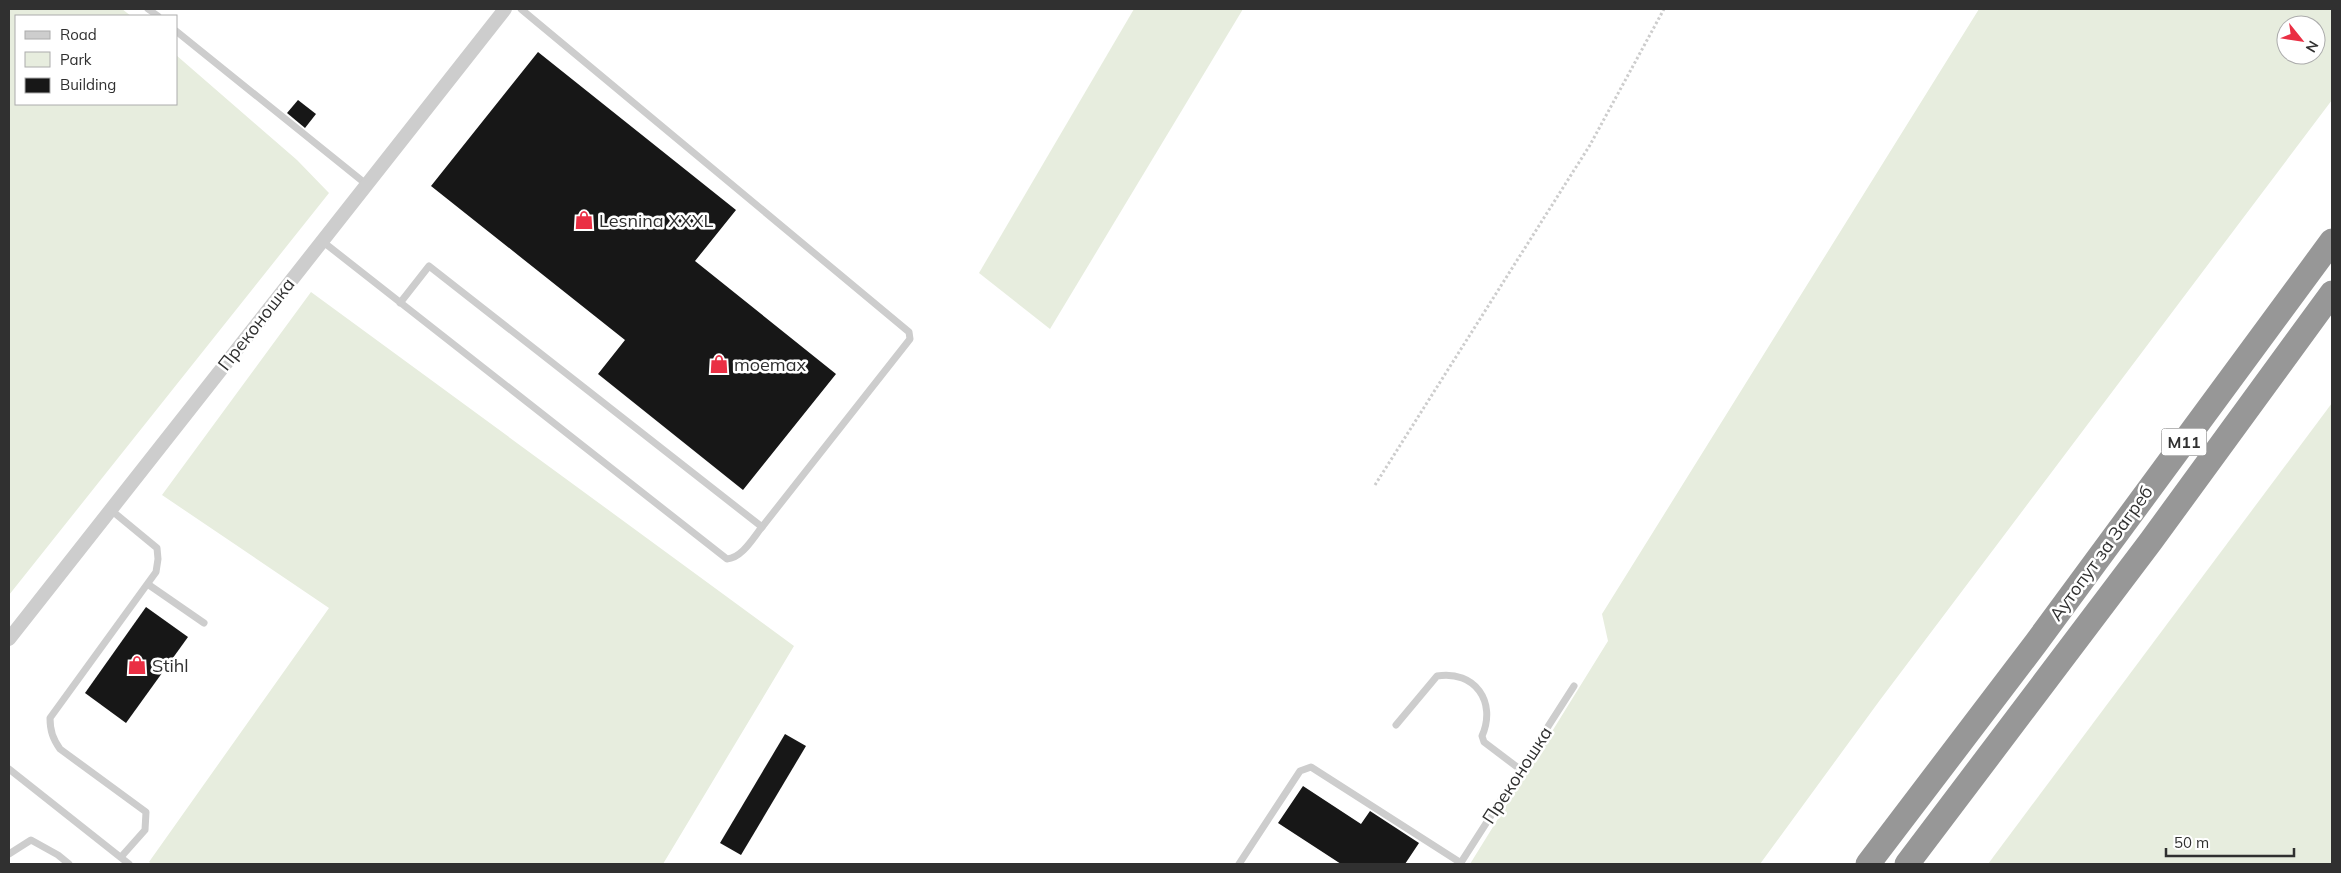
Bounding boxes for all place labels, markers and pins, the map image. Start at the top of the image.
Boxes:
shop icon: Lesnina XXXL [573,209,595,231]
place label: Lesnina XXXL [599,209,714,232]
shop icon: moemax [708,353,730,375]
place label: moemax [734,353,806,376]
shop icon: Stihl [126,654,148,676]
place label: Stihl [152,654,189,677]

